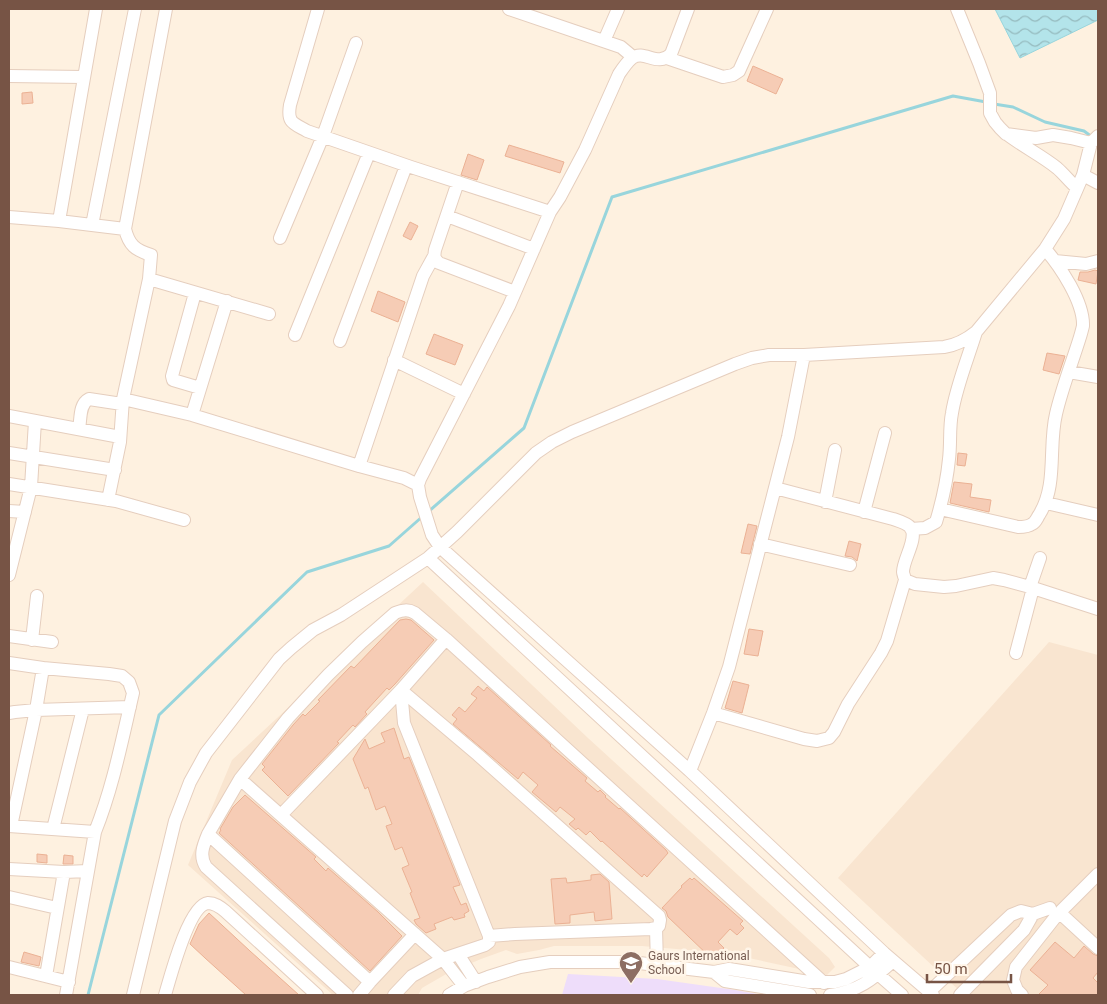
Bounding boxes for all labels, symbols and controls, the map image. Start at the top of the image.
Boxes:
place label: Gaurs International School [648,949,750,977]
school or university icon: Gaurs International School [618,950,644,984]
scale bar [927,952,1011,984]
text: 50 m [934,960,968,978]

